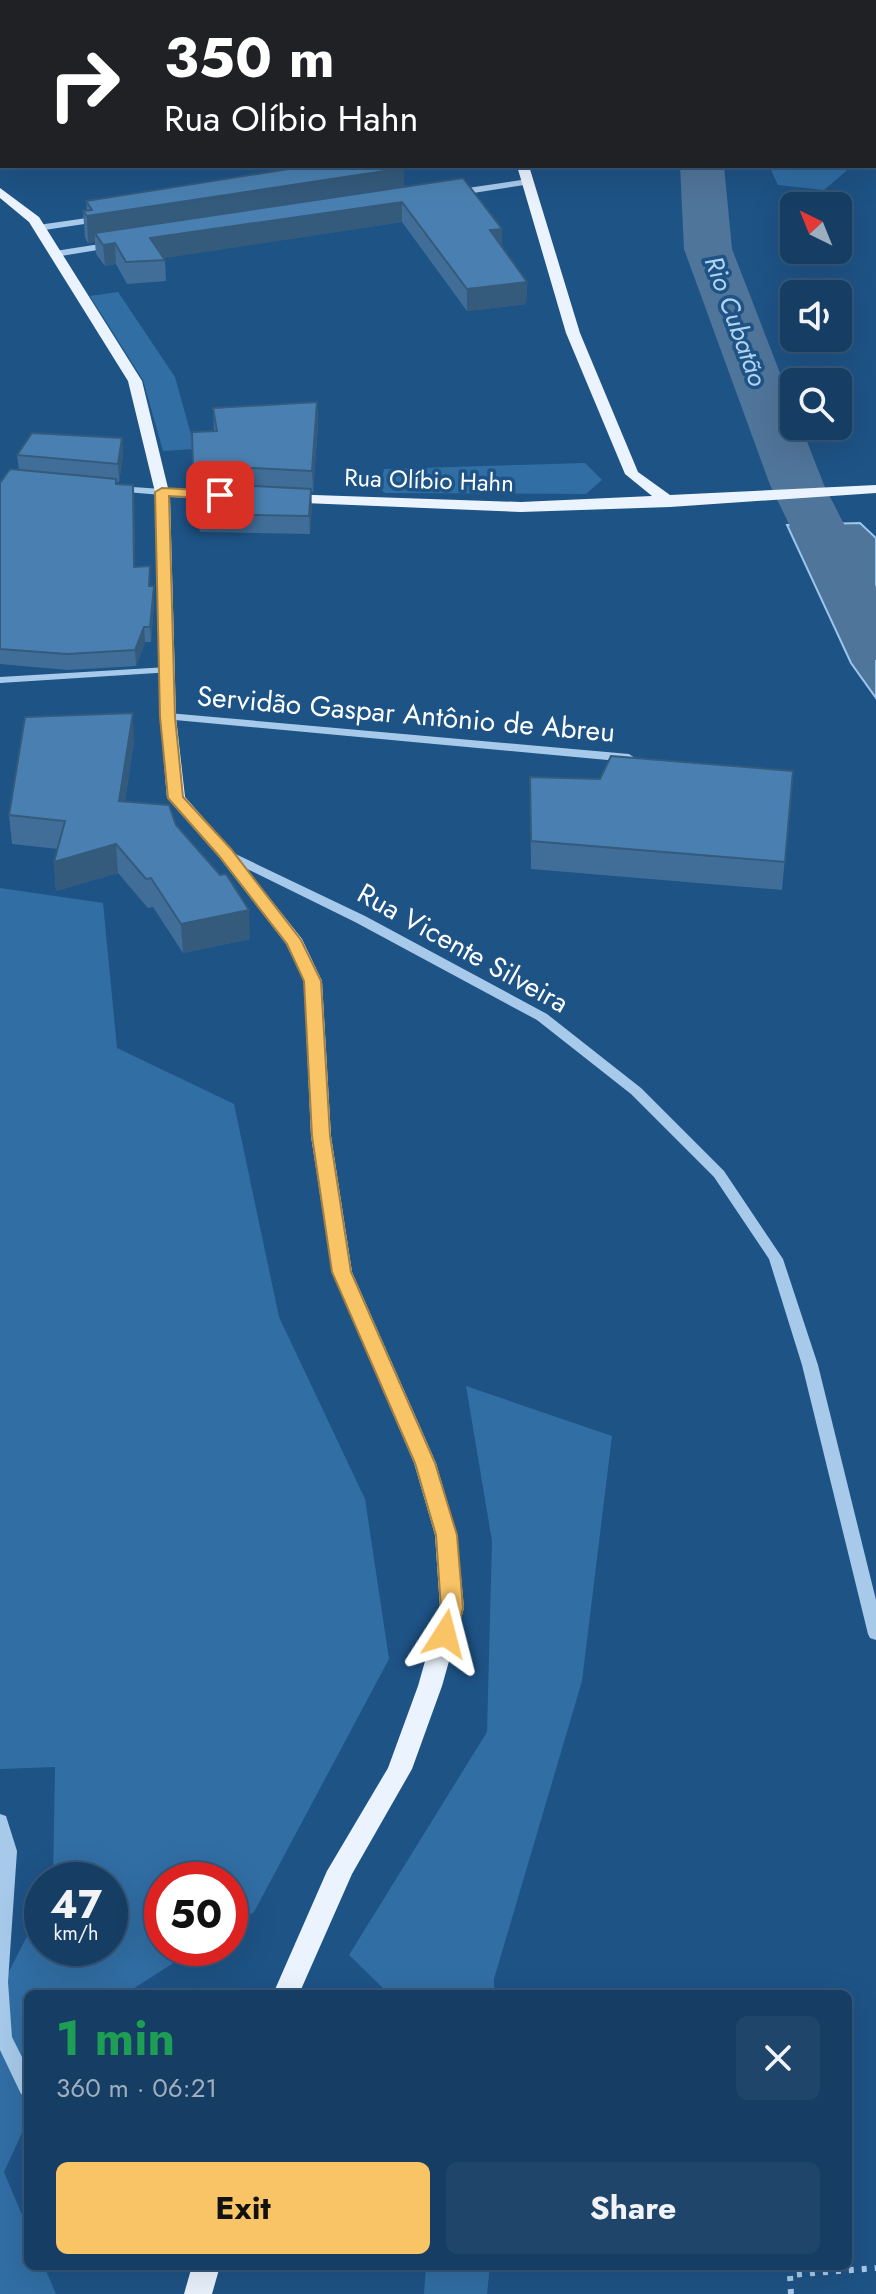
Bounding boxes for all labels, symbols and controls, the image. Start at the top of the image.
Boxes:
text: 350 m [164,17,335,98]
icon: right [32,32,136,136]
text: Rua Olíbio Hahn [164,92,418,144]
north arrow [780,192,852,264]
map controls [780,192,852,440]
water label: Rio Cubatão [695,251,777,391]
button: sound [780,280,852,352]
button: search [780,368,852,440]
street label: Rua Olíbio Hahn [344,460,514,500]
pin [186,461,254,529]
icon: arrive [198,473,242,517]
street label: Servidão Gaspar Antônio de Abreu [195,675,617,753]
street label: Rua Vicente Silveira [350,873,576,1023]
position arrow [403,1592,487,1676]
speed limit sign: 50 [144,1862,248,1966]
text: 47 [50,1875,102,1933]
text: km/h [53,1919,99,1948]
text: 1 min [56,2004,175,2073]
button: close [736,2016,820,2100]
text: 360 m · 06:21 [56,2069,217,2107]
button: Exit [56,2162,430,2254]
button: Share [446,2162,820,2254]

